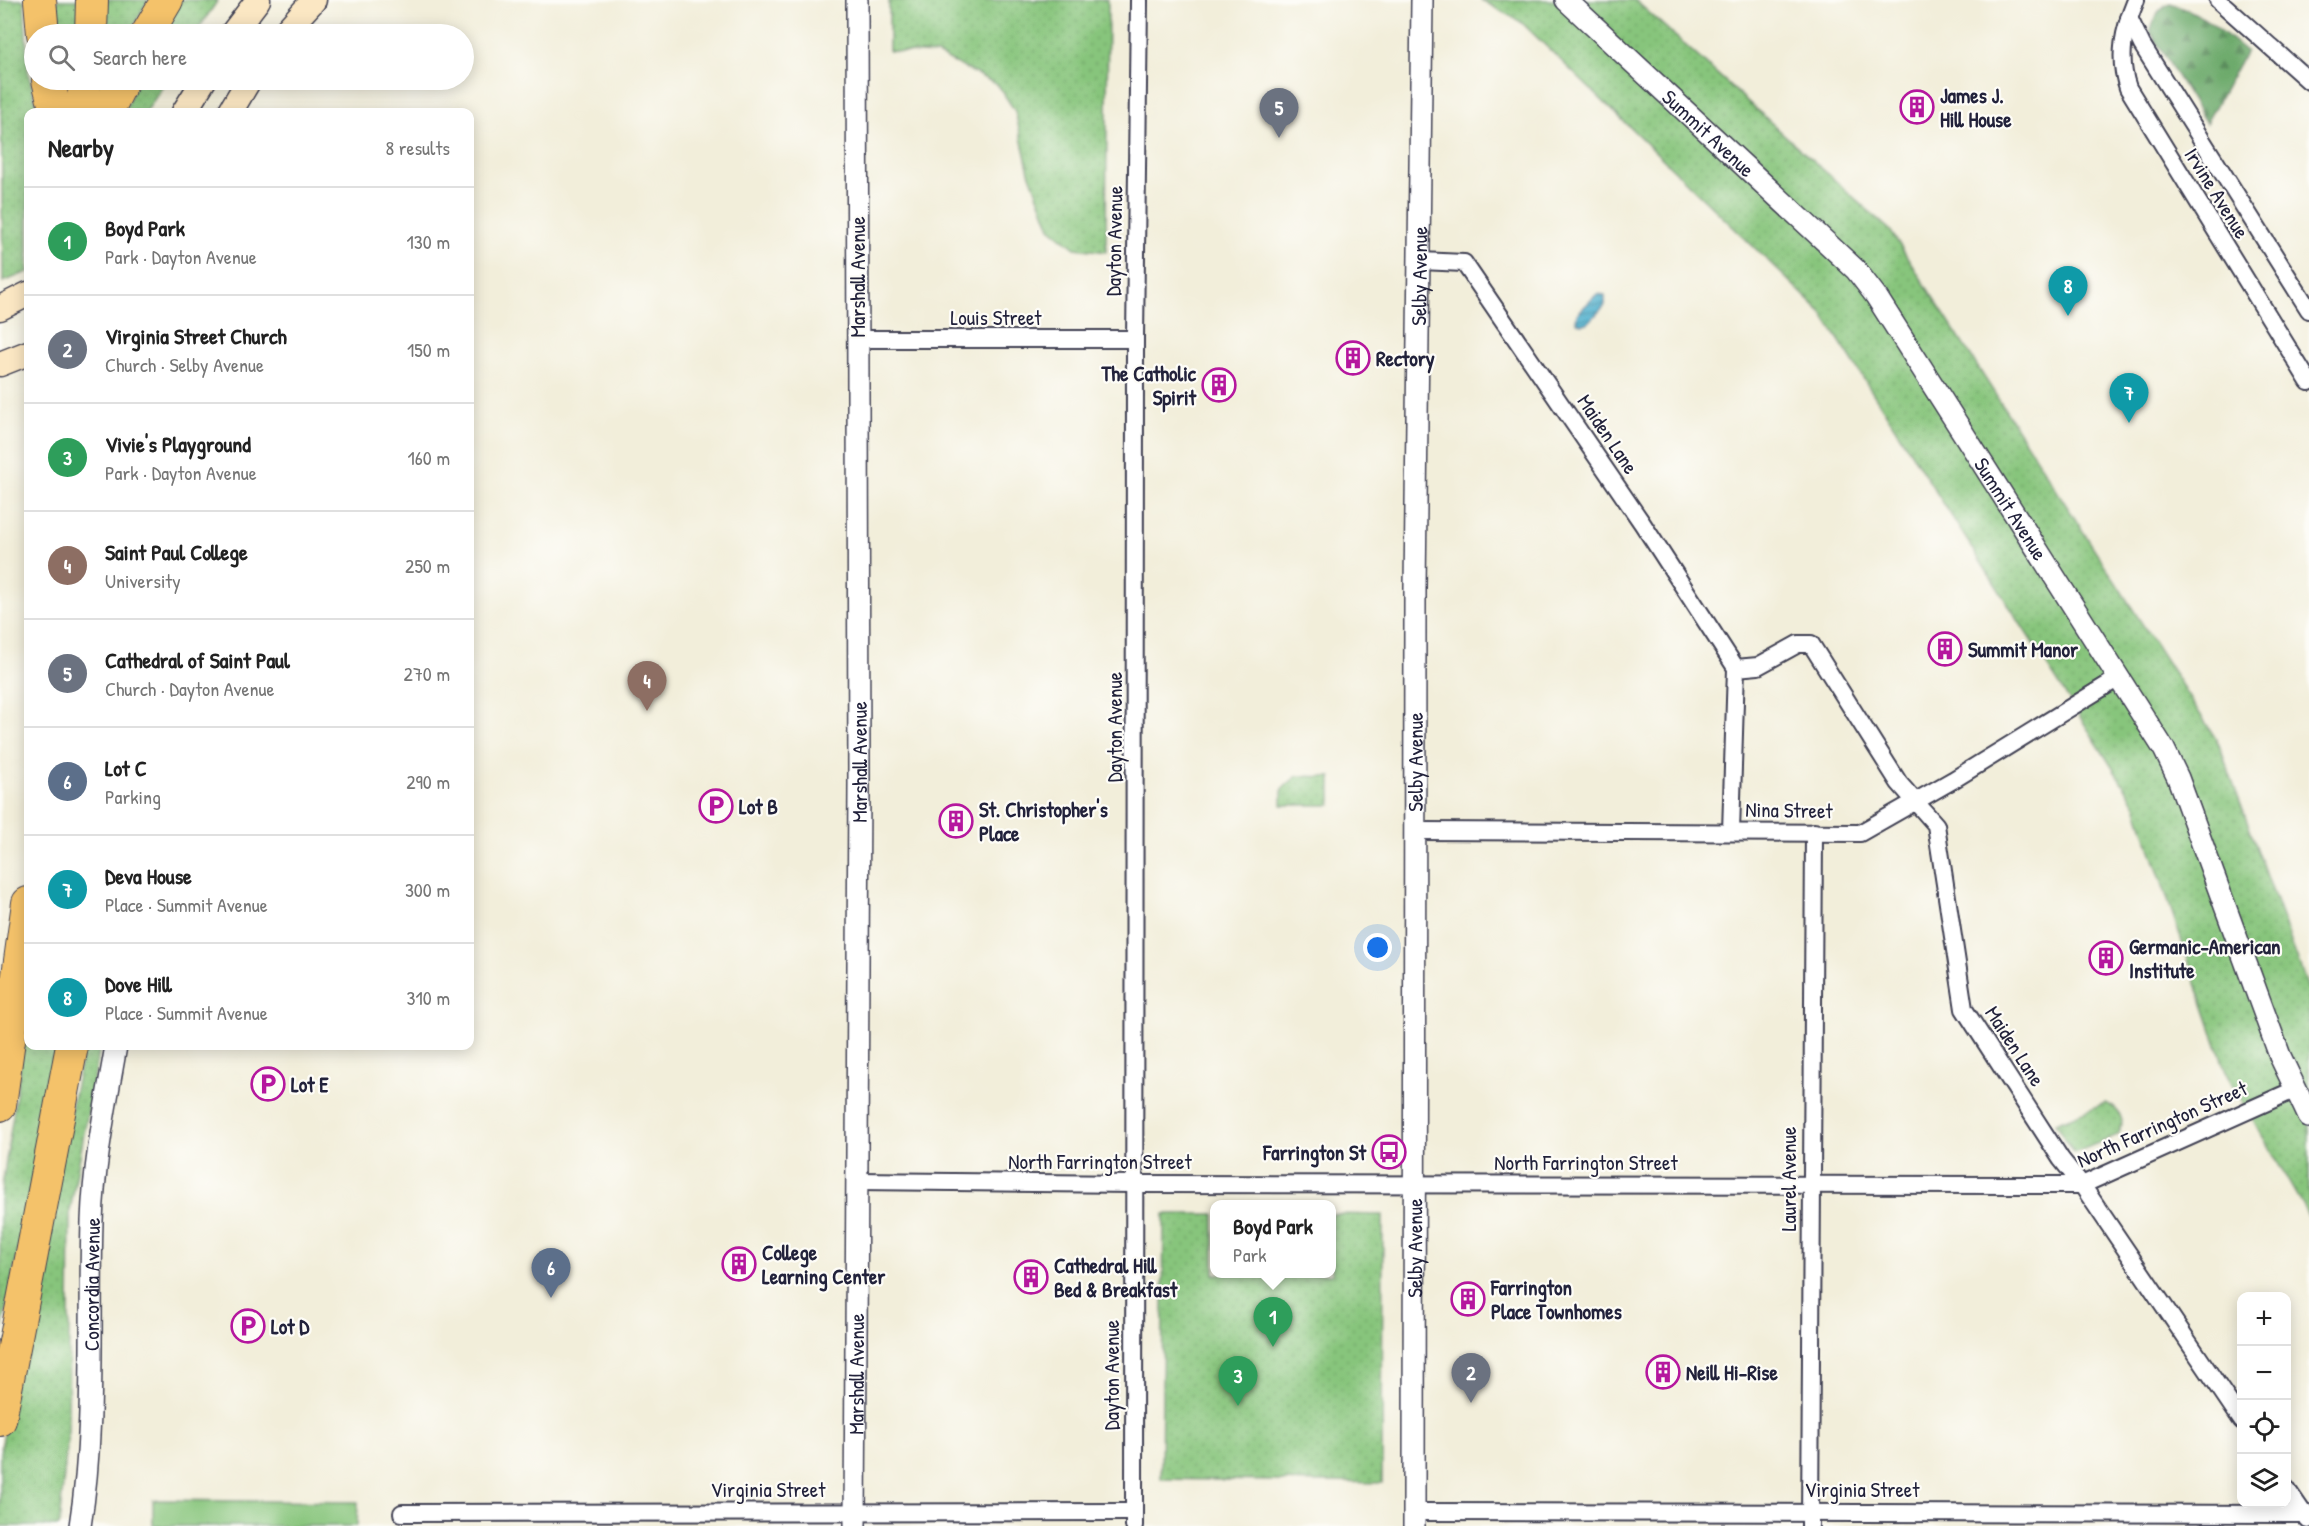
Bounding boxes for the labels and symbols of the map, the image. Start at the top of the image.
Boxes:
place label: James J. Hill House [1940,81,2012,134]
street label: Summit Avenue [1656,83,1761,183]
pin: 5 [1260,88,1298,138]
building icon: James J. Hill House [1899,89,1935,125]
street label: Irvine Avenue [2178,142,2256,244]
street label: Dayton Avenue [1099,186,1129,296]
street label: Marshall Avenue [843,216,872,338]
street label: Selby Avenue [1404,226,1434,326]
pin: 8 [2048,266,2088,316]
street label: Louis Street [950,303,1042,332]
building icon: Rectory [1335,340,1371,376]
place label: Rectory [1376,344,1435,374]
place label: The Catholic Spirit [1100,359,1197,413]
building icon: The Catholic Spirit [1201,367,1237,403]
pin: 7 [2110,374,2148,423]
street label: Maiden Lane [1571,389,1645,479]
street label: Summit Avenue [1968,452,2055,566]
building icon: Summit Manor [1927,631,1963,667]
place label: Summit Manor [1968,635,2079,664]
pin: 4 [628,662,666,711]
street label: Dayton Avenue [1100,672,1129,782]
street label: Marshall Avenue [844,701,874,823]
street label: Selby Avenue [1400,712,1429,812]
parking icon: Lot B [698,788,734,824]
place label: Lot B [739,792,778,821]
place label: St. Christopher's Place [979,795,1108,848]
street label: Nina Street [1745,795,1834,825]
building icon: St. Christopher's Place [938,803,974,839]
place label: Germanic-American Institute [2129,932,2280,985]
your location [1363,933,1392,962]
building icon: Germanic-American Institute [2088,940,2124,976]
street label: Maiden Lane [1978,1000,2052,1092]
parking icon: Lot E [250,1066,286,1102]
place label: Lot E [291,1070,329,1099]
street label: North Farrington Street [2072,1073,2252,1175]
street label: Laurel Avenue [1774,1127,1803,1231]
bus stop icon: Farrington St [1371,1134,1407,1170]
place label: Farrington St [1262,1138,1367,1168]
street label: North Farrington Street [1008,1147,1192,1176]
street label: North Farrington Street [1494,1148,1678,1177]
street label: Selby Avenue [1400,1198,1429,1298]
street label: Concordia Avenue [77,1217,107,1351]
place label: College Learning Center [762,1238,886,1292]
building icon: College Learning Center [721,1246,757,1282]
pin: 6 [532,1248,570,1298]
place label: Cathedral Hill Bed & Breakfast [1054,1251,1178,1304]
building icon: Cathedral Hill Bed & Breakfast [1013,1259,1049,1295]
place label: Farrington Place Townhomes [1490,1273,1622,1326]
building icon: Farrington Place Townhomes [1450,1281,1486,1317]
pin: 1 [1254,1298,1292,1347]
parking icon: Lot D [230,1308,266,1344]
place label: Lot D [271,1312,310,1341]
street label: Marshall Avenue [841,1313,871,1435]
street label: Dayton Avenue [1097,1320,1126,1430]
pin: 2 [1452,1354,1490,1403]
building icon: Neill Hi-Rise [1645,1354,1681,1390]
pin: 3 [1218,1356,1258,1406]
place label: Neill Hi-Rise [1686,1358,1778,1387]
street label: Virginia Street [711,1475,826,1504]
street label: Virginia Street [1805,1475,1920,1504]

